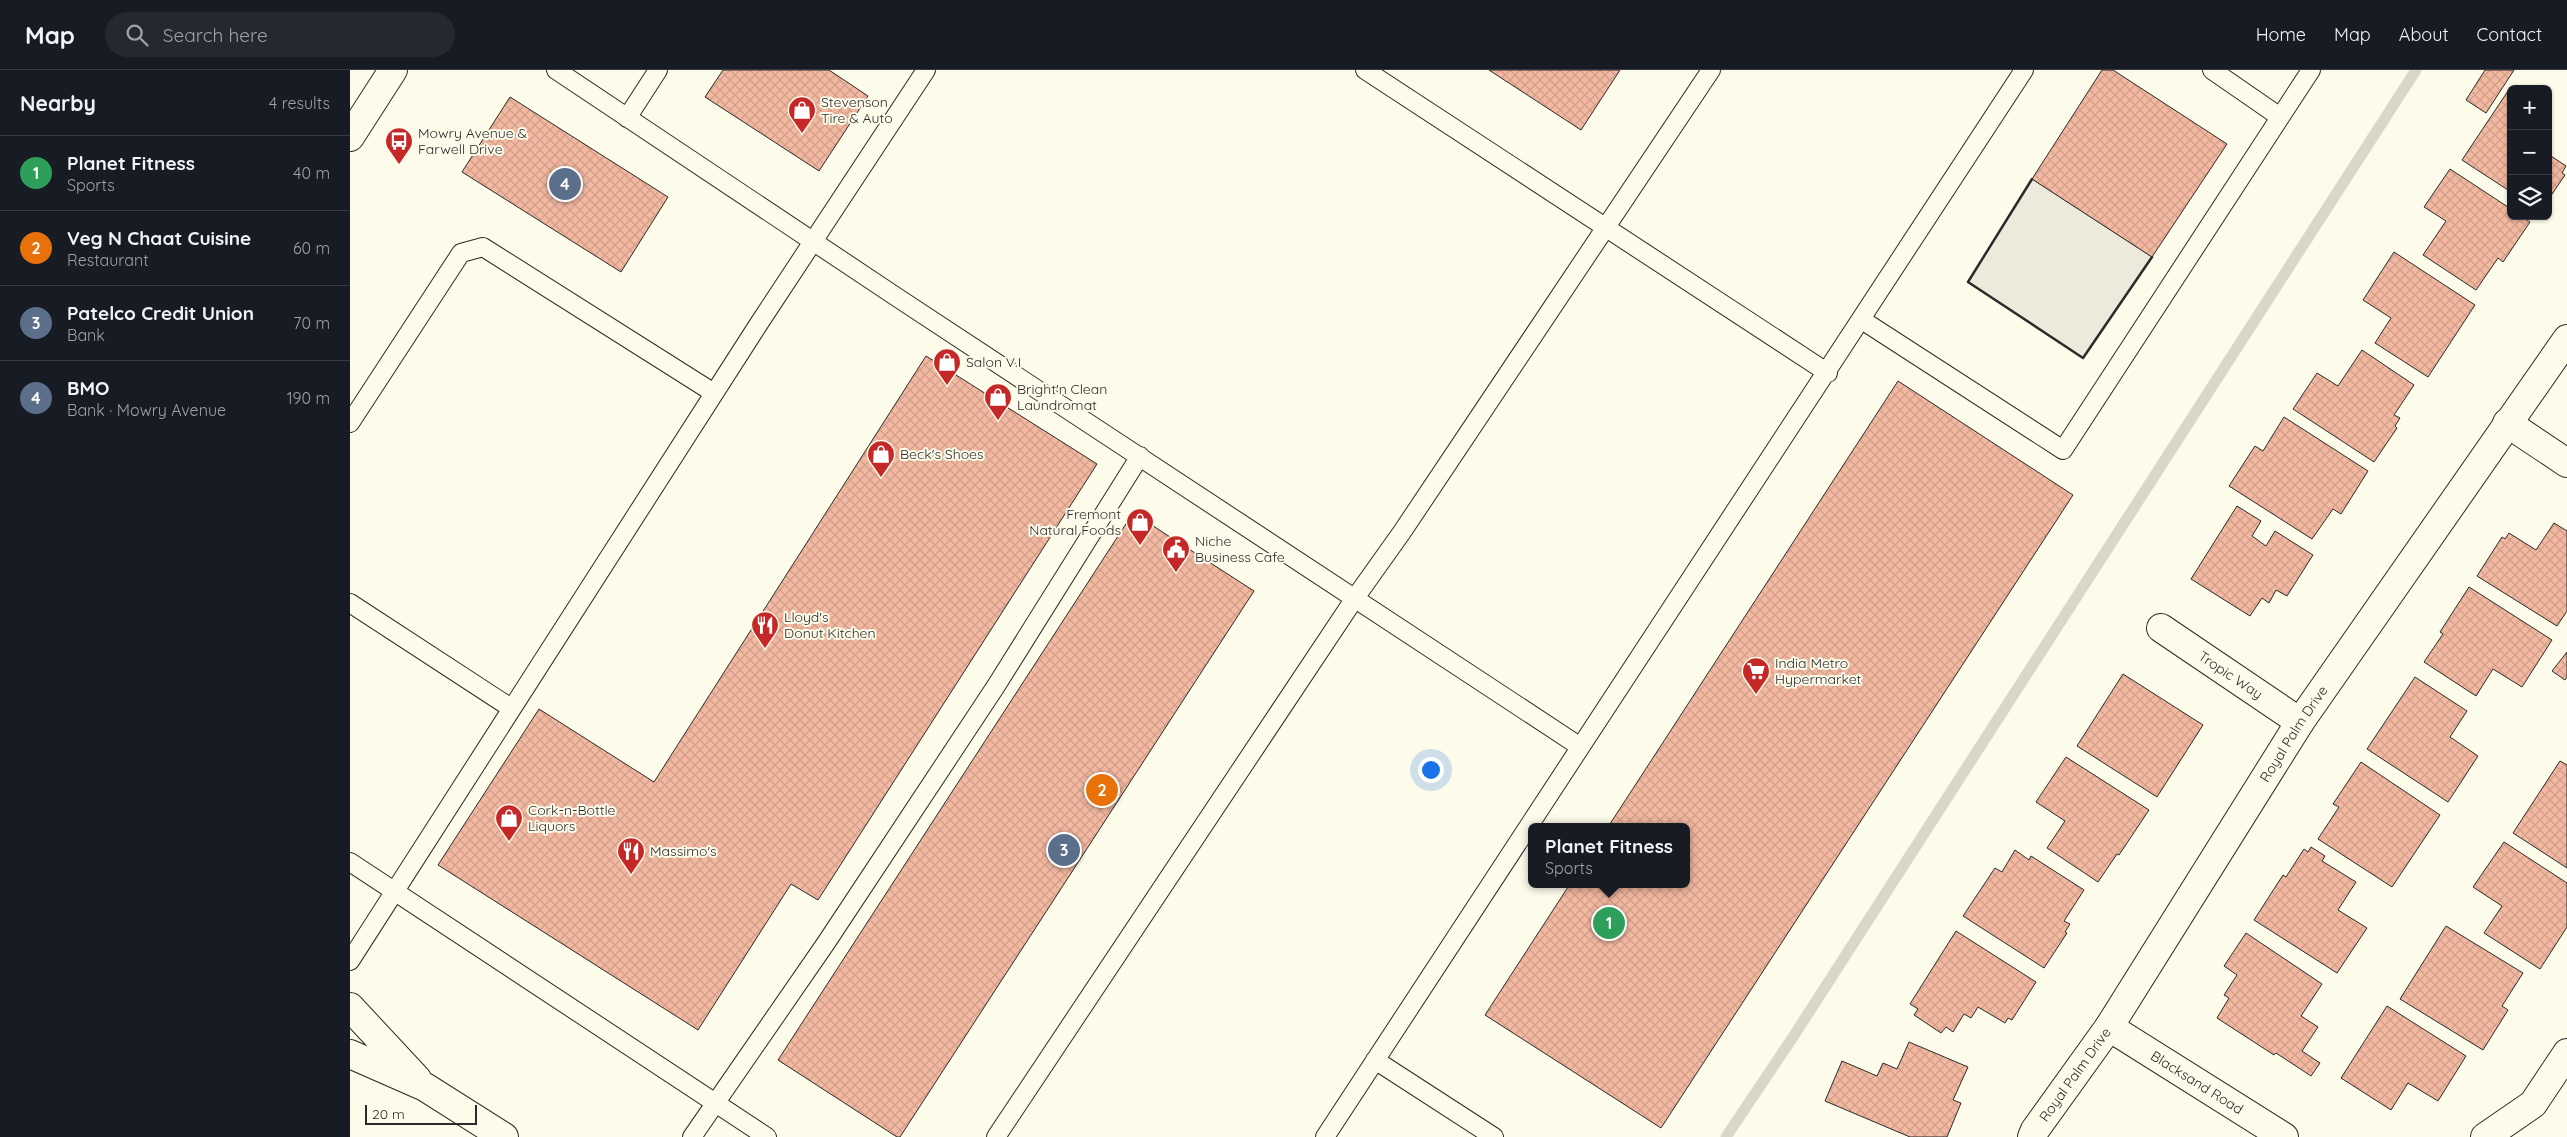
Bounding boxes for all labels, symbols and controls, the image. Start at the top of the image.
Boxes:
search box [105,12,455,57]
text: Map [25,20,75,50]
icon: search [123,21,151,49]
text: Search here [163,23,268,47]
text: Home [2256,23,2306,46]
text: Map [2334,23,2371,46]
text: About [2399,23,2449,46]
text: Contact [2477,23,2542,46]
map controls [2507,85,2552,220]
button: + [2507,85,2552,130]
text: Nearby [20,90,96,116]
text: 4 results [269,93,330,113]
place label: Stevenson Tire & Auto [821,93,893,127]
shop icon: Stevenson Tire & Auto [787,95,817,134]
place label: Mowry Avenue & Farwell Drive [418,124,527,158]
bus stop icon: Mowry Avenue & Farwell Drive [384,126,414,165]
button: − [2507,130,2552,175]
text: Planet Fitness [67,151,195,175]
text: 1 [33,163,39,183]
text: 40 m [293,163,330,183]
pin: 4 [549,165,581,203]
text: Sports [67,175,115,195]
button: layers [2507,175,2552,220]
text: Veg N Chaat Cuisine [67,226,251,250]
text: 2 [31,238,41,258]
text: 60 m [293,238,330,258]
text: Restaurant [67,250,149,270]
text: Patelco Credit Union [67,301,254,325]
text: 3 [32,313,40,333]
text: 70 m [293,313,330,333]
text: Bank [67,325,105,345]
shop icon: Salon V.I [932,347,962,386]
place label: Salon V.I [966,353,1021,371]
text: BMO [67,376,109,400]
place label: Bright'n Clean Laundromat [1017,380,1107,414]
shop icon: Bright'n Clean Laundromat [983,382,1013,421]
text: 4 [31,388,41,408]
text: 190 m [287,388,330,408]
text: Bank · Mowry Avenue [67,400,226,420]
shop icon: Beck's Shoes [866,439,896,478]
place label: Beck's Shoes [900,445,984,463]
place label: Fremont Natural Foods [1029,505,1121,539]
shop icon: Fremont Natural Foods [1125,507,1155,546]
place label: Niche Business Cafe [1195,532,1285,566]
public building icon: Niche Business Cafe [1161,534,1191,573]
place label: Lloyd's Donut Kitchen [784,608,876,642]
restaurant icon: Lloyd's Donut Kitchen [750,610,780,649]
street label: Tropic Way [2195,647,2266,703]
place label: India Metro Hypermarket [1775,654,1862,688]
supermarket icon: India Metro Hypermarket [1741,656,1771,695]
street label: Royal Palm Drive [2256,682,2332,785]
your location [1418,757,1444,783]
pin: 2 [1086,771,1118,809]
place label: Cork-n-Bottle Liquors [528,801,616,835]
shop icon: Cork-n-Bottle Liquors [494,803,524,842]
popup [1528,823,1690,888]
pin: 3 [1048,831,1080,869]
text: Planet Fitness [1545,834,1673,858]
restaurant icon: Massimo's [616,836,646,875]
place label: Massimo's [650,842,717,860]
text: Sports [1545,858,1593,878]
pin: 1 [1593,904,1625,942]
street label: Royal Palm Drive [2035,1024,2115,1125]
street label: Blacksand Road [2147,1047,2247,1118]
scale bar [365,1102,478,1125]
text: 20 m [372,1105,405,1123]

